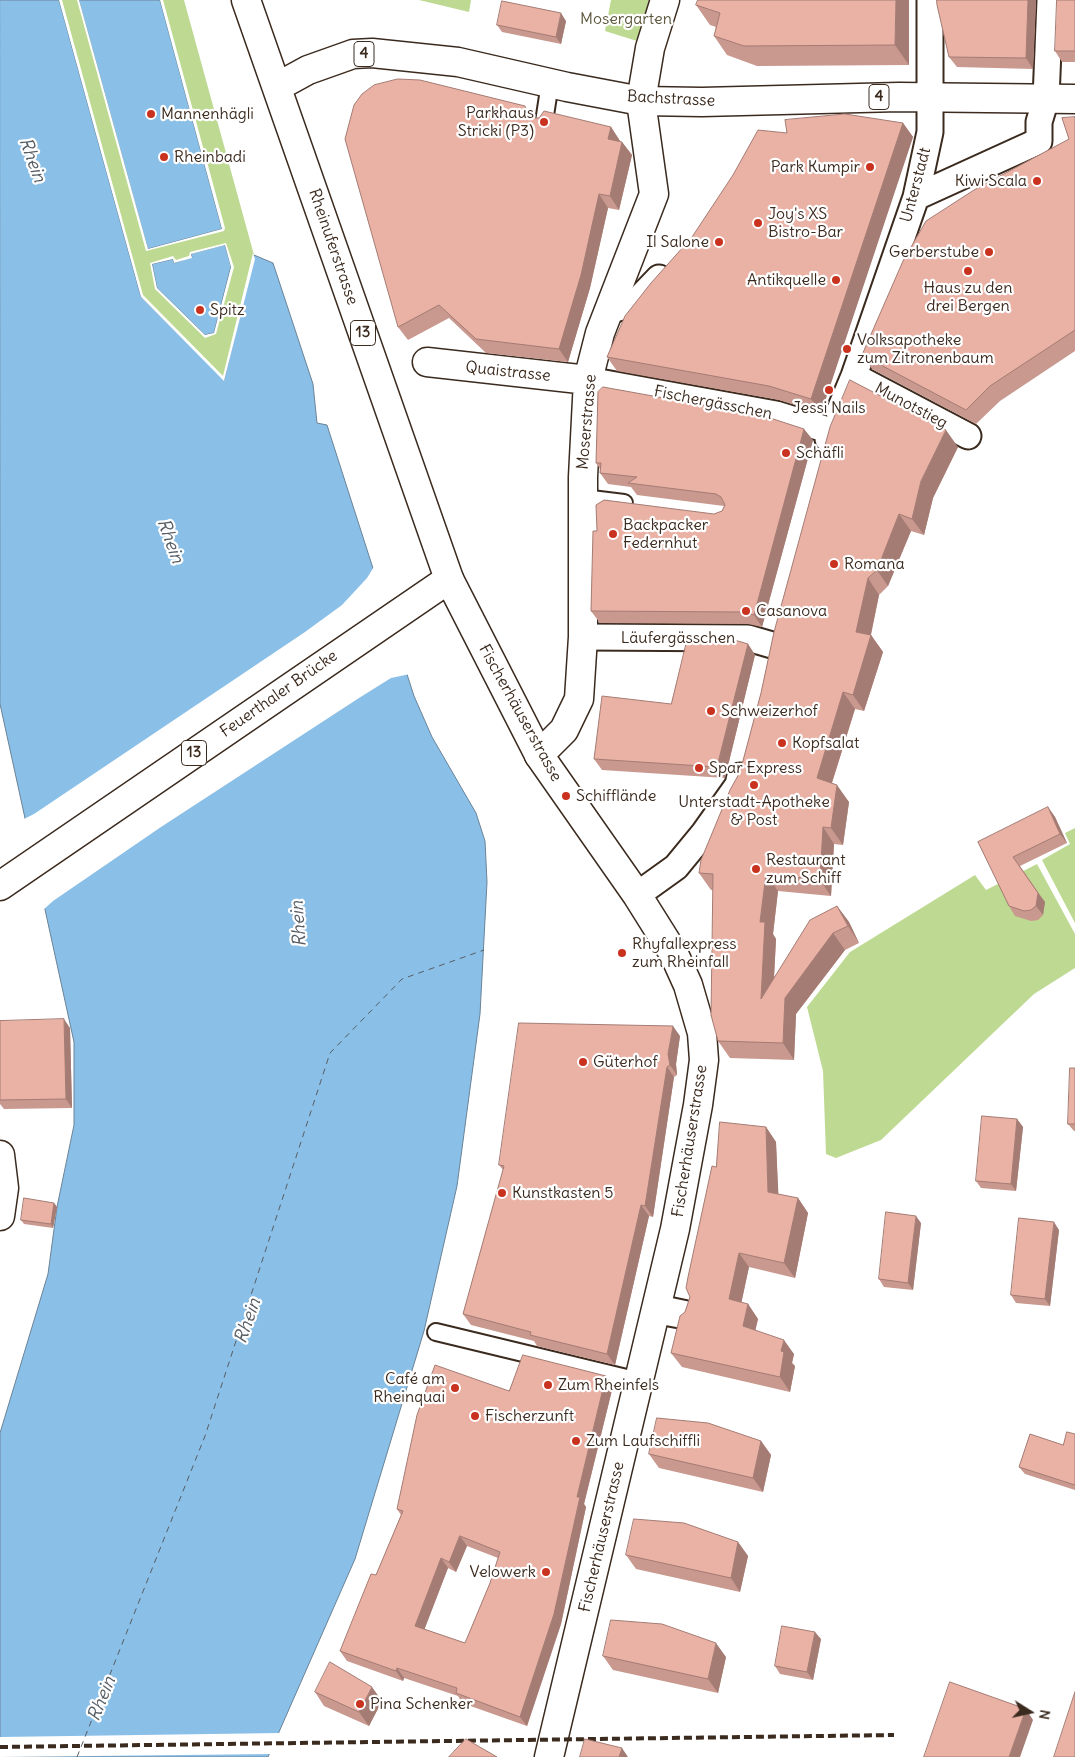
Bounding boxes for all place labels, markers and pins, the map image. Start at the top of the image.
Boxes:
place label: Parkhaus Stricki (P3) [458,103,534,141]
place label: Mannenhägli [161,104,254,124]
marker: Mannenhägli [145,108,157,120]
marker: Parkhaus Stricki (P3) [538,116,550,128]
place label: Rheinbadi [174,147,246,167]
marker: Rheinbadi [158,151,170,163]
place label: Park Kumpir [771,157,860,177]
marker: Park Kumpir [864,161,876,173]
place label: Kiwi Scala [955,171,1027,191]
marker: Kiwi Scala [1031,175,1043,187]
place label: Joy's XS Bistro-Bar [768,204,843,242]
marker: Joy's XS Bistro-Bar [752,217,764,229]
place label: Il Salone [646,232,709,252]
marker: Il Salone [713,236,725,248]
place label: Gerberstube [889,242,979,262]
marker: Gerberstube [983,246,995,258]
marker: Haus zu den drei Bergen [962,265,974,277]
place label: Antikquelle [747,270,826,290]
marker: Antikquelle [830,274,842,286]
place label: Haus zu den drei Bergen [924,278,1012,316]
place label: Spitz [210,300,245,320]
marker: Spitz [194,304,206,316]
place label: Volksapotheke zum Zitronenbaum [857,330,994,368]
marker: Volksapotheke zum Zitronenbaum [841,343,853,355]
marker: Jessi Nails [823,384,835,396]
place label: Jessi Nails [792,398,866,418]
place label: Schäfli [796,443,844,463]
marker: Schäfli [780,447,792,459]
place label: Backpacker Federnhut [623,515,708,553]
marker: Backpacker Federnhut [607,528,619,540]
place label: Romana [844,554,905,574]
marker: Romana [828,558,840,570]
place label: Casanova [756,601,827,621]
marker: Casanova [740,605,752,617]
place label: Schweizerhof [721,701,818,721]
marker: Schweizerhof [705,705,717,717]
place label: Kopfsalat [792,733,859,753]
marker: Kopfsalat [776,737,788,749]
place label: Spar Express [709,758,802,778]
marker: Spar Express [693,762,705,774]
marker: Unterstadt-Apotheke & Post [748,779,760,791]
place label: Schifflände [576,786,656,806]
marker: Schifflände [560,790,572,802]
place label: Unterstadt-Apotheke & Post [678,792,830,830]
place label: Restaurant zum Schiff [766,850,846,888]
marker: Restaurant zum Schiff [750,863,762,875]
place label: Rhyfallexpress zum Rheinfall [632,934,737,972]
marker: Rhyfallexpress zum Rheinfall [616,947,628,959]
place label: Güterhof [593,1052,658,1072]
marker: Güterhof [577,1056,589,1068]
place label: Kunstkasten 5 [512,1183,614,1203]
marker: Kunstkasten 5 [496,1187,508,1199]
place label: Café am Rheinquai [373,1369,445,1407]
place label: Zum Rheinfels [558,1375,659,1395]
marker: Zum Rheinfels [542,1379,554,1391]
marker: Café am Rheinquai [449,1382,461,1394]
place label: Fischerzunft [485,1406,574,1426]
marker: Fischerzunft [469,1410,481,1422]
place label: Zum Laufschiffli [586,1431,700,1451]
marker: Zum Laufschiffli [570,1435,582,1447]
place label: Velowerk [470,1562,536,1582]
marker: Velowerk [540,1566,552,1578]
place label: Pina Schenker [370,1694,473,1714]
marker: Pina Schenker [354,1698,366,1710]

